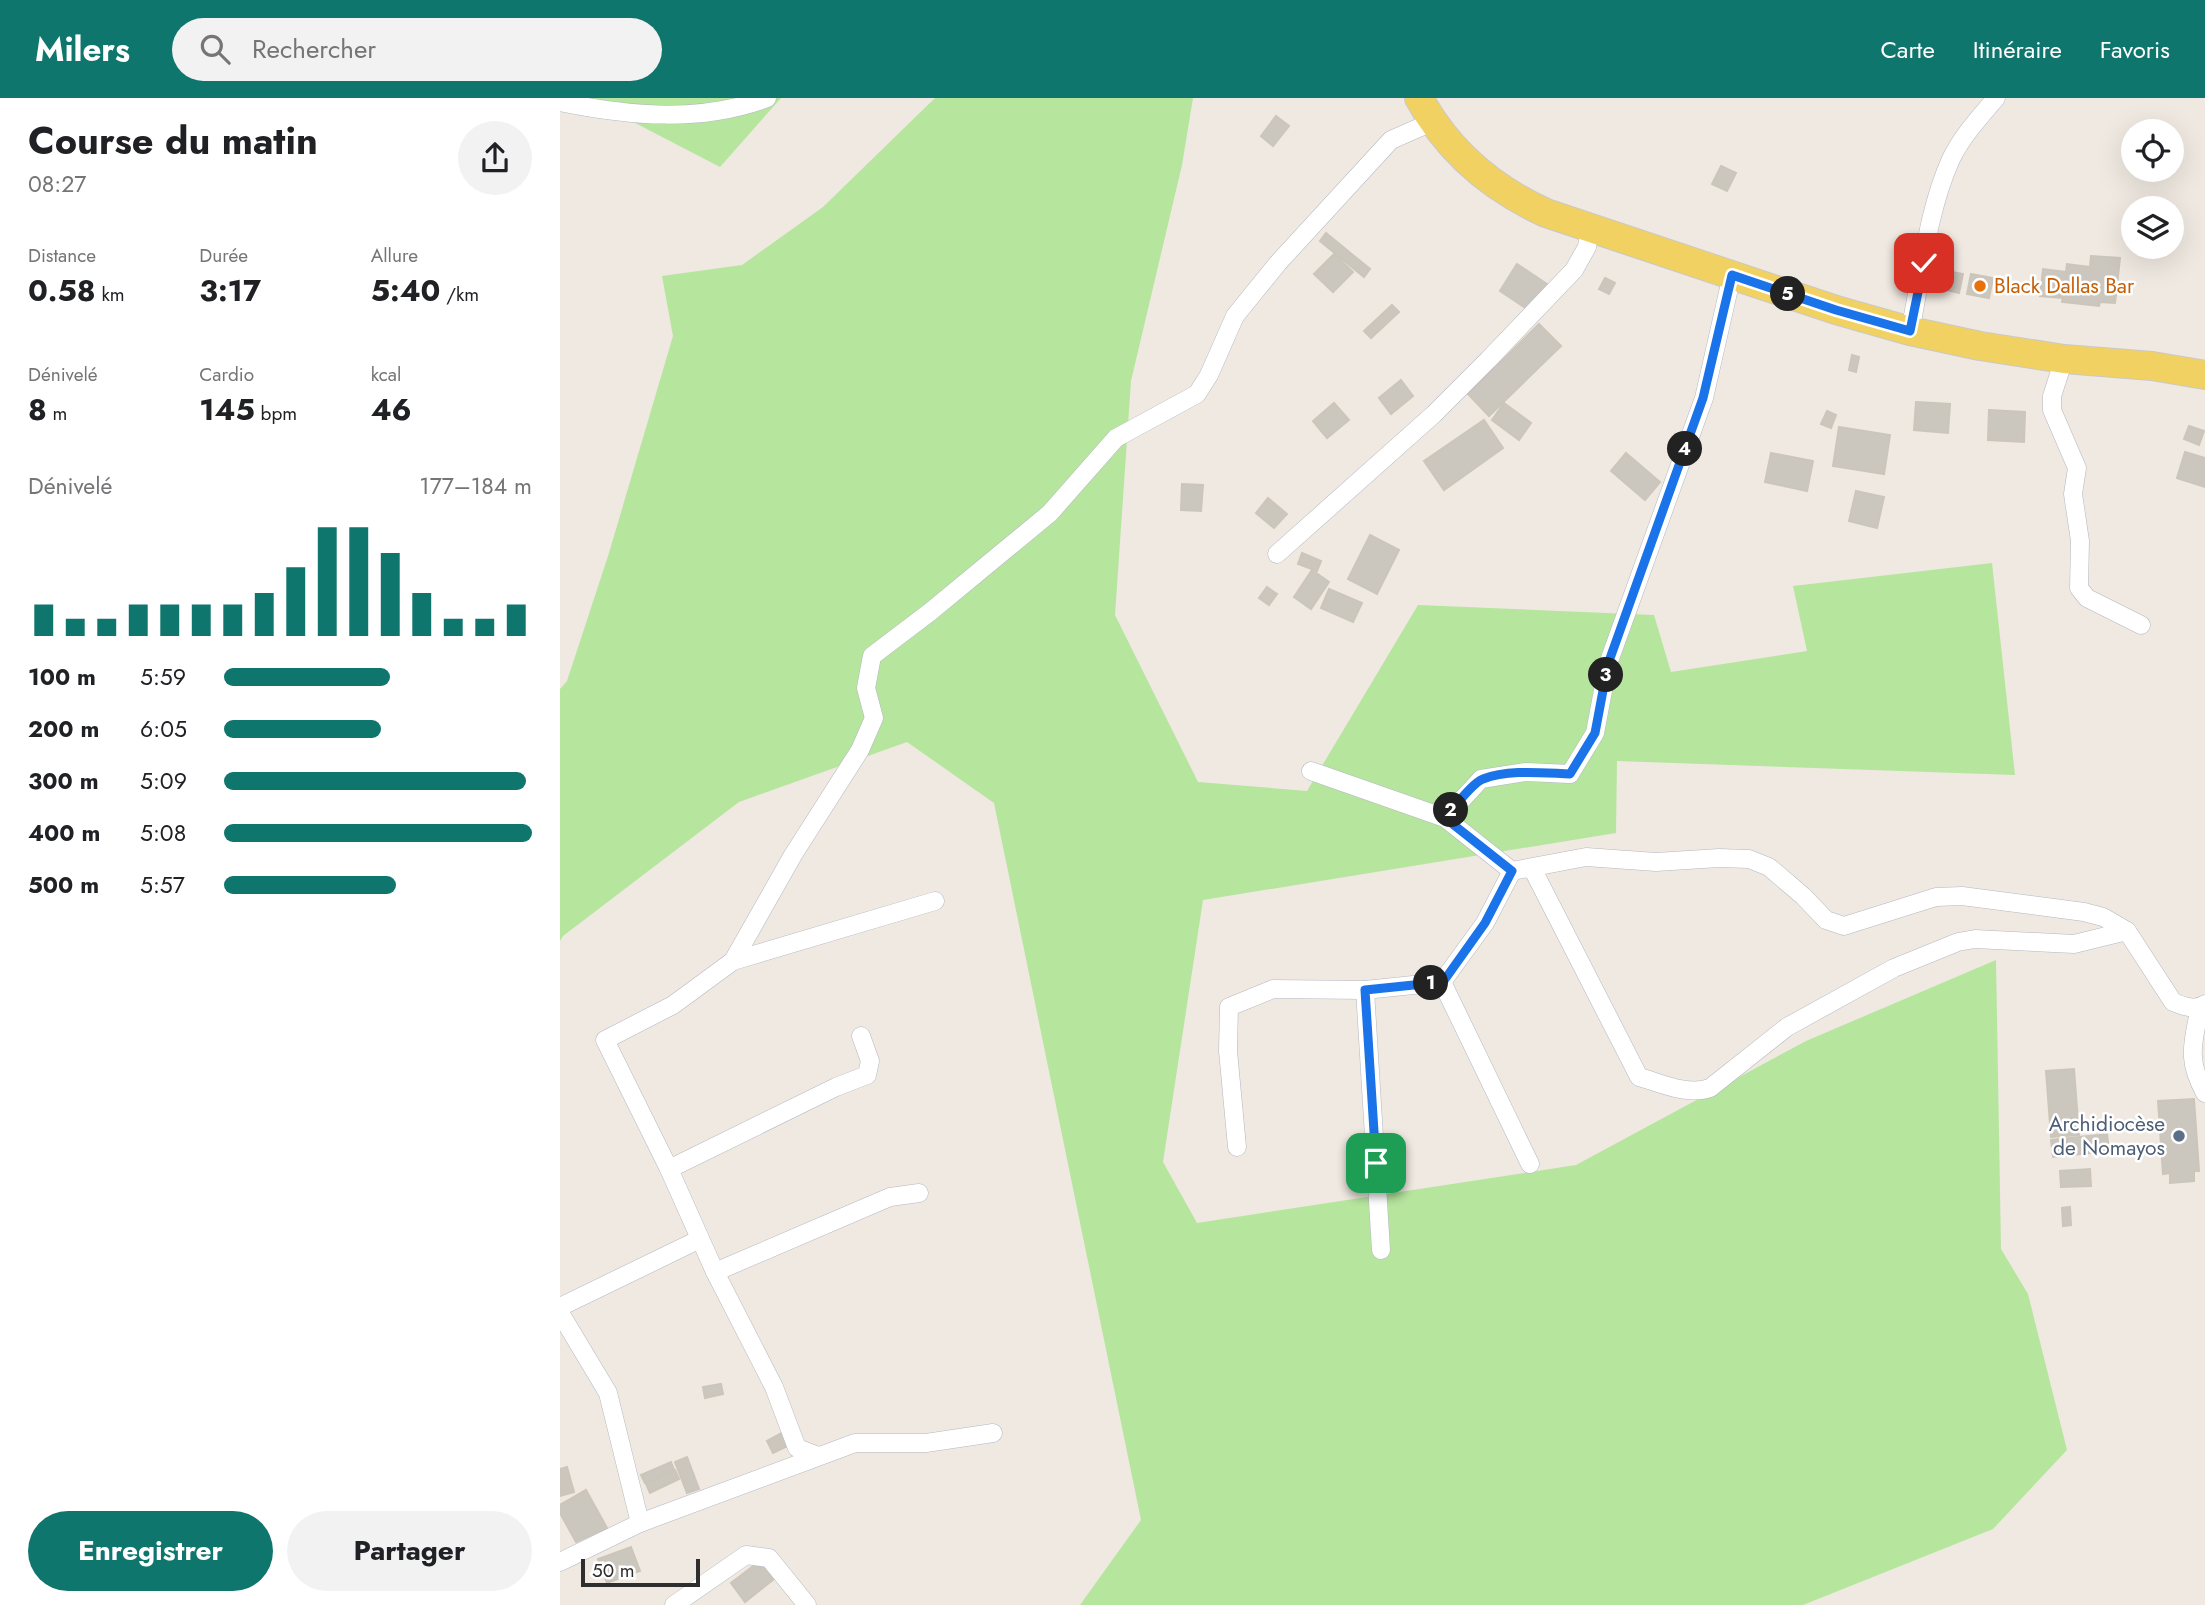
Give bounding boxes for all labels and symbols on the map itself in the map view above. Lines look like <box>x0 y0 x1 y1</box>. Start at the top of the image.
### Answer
pin <box>1894 233 1954 293</box>
place label: Black Dallas Bar <box>1994 271 2135 301</box>
pin: 5 <box>1770 276 1806 312</box>
marker: Black Dallas Bar <box>1972 278 1988 294</box>
pin: 4 <box>1668 432 1702 466</box>
pin: 3 <box>1588 658 1624 692</box>
pin: 2 <box>1434 792 1468 828</box>
pin: 1 <box>1414 966 1448 1001</box>
place label: Archidiocèse de Nomayos <box>2049 1109 2165 1163</box>
marker: Archidiocèse de Nomayos <box>2171 1128 2187 1144</box>
pin <box>1346 1133 1406 1193</box>
scale bar <box>581 1556 700 1588</box>

